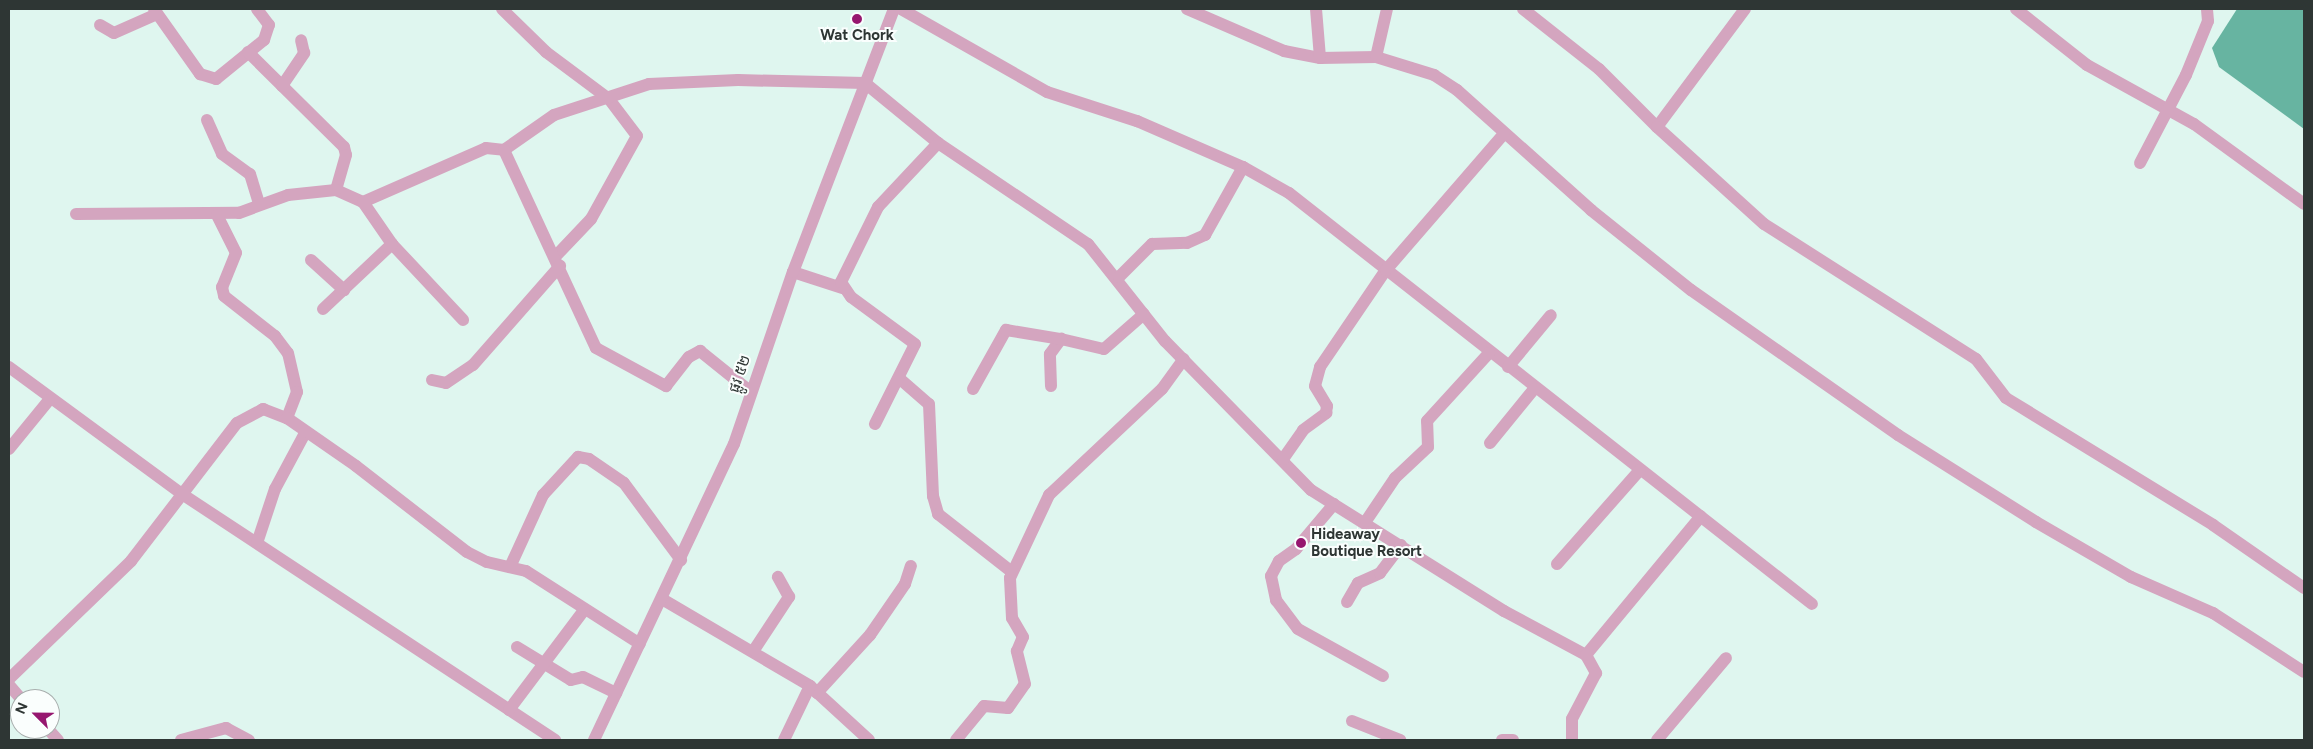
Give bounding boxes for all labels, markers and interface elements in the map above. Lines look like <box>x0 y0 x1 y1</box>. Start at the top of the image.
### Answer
marker: Wat Chork <box>851 13 863 25</box>
place label: Wat Chork <box>820 27 894 45</box>
street label: ផ្លូវ ៥២ <box>725 353 755 395</box>
place label: Hideaway Boutique Resort <box>1311 525 1422 560</box>
marker: Hideaway Boutique Resort <box>1295 537 1307 549</box>
north arrow <box>10 689 60 739</box>
text: N <box>12 700 32 717</box>

